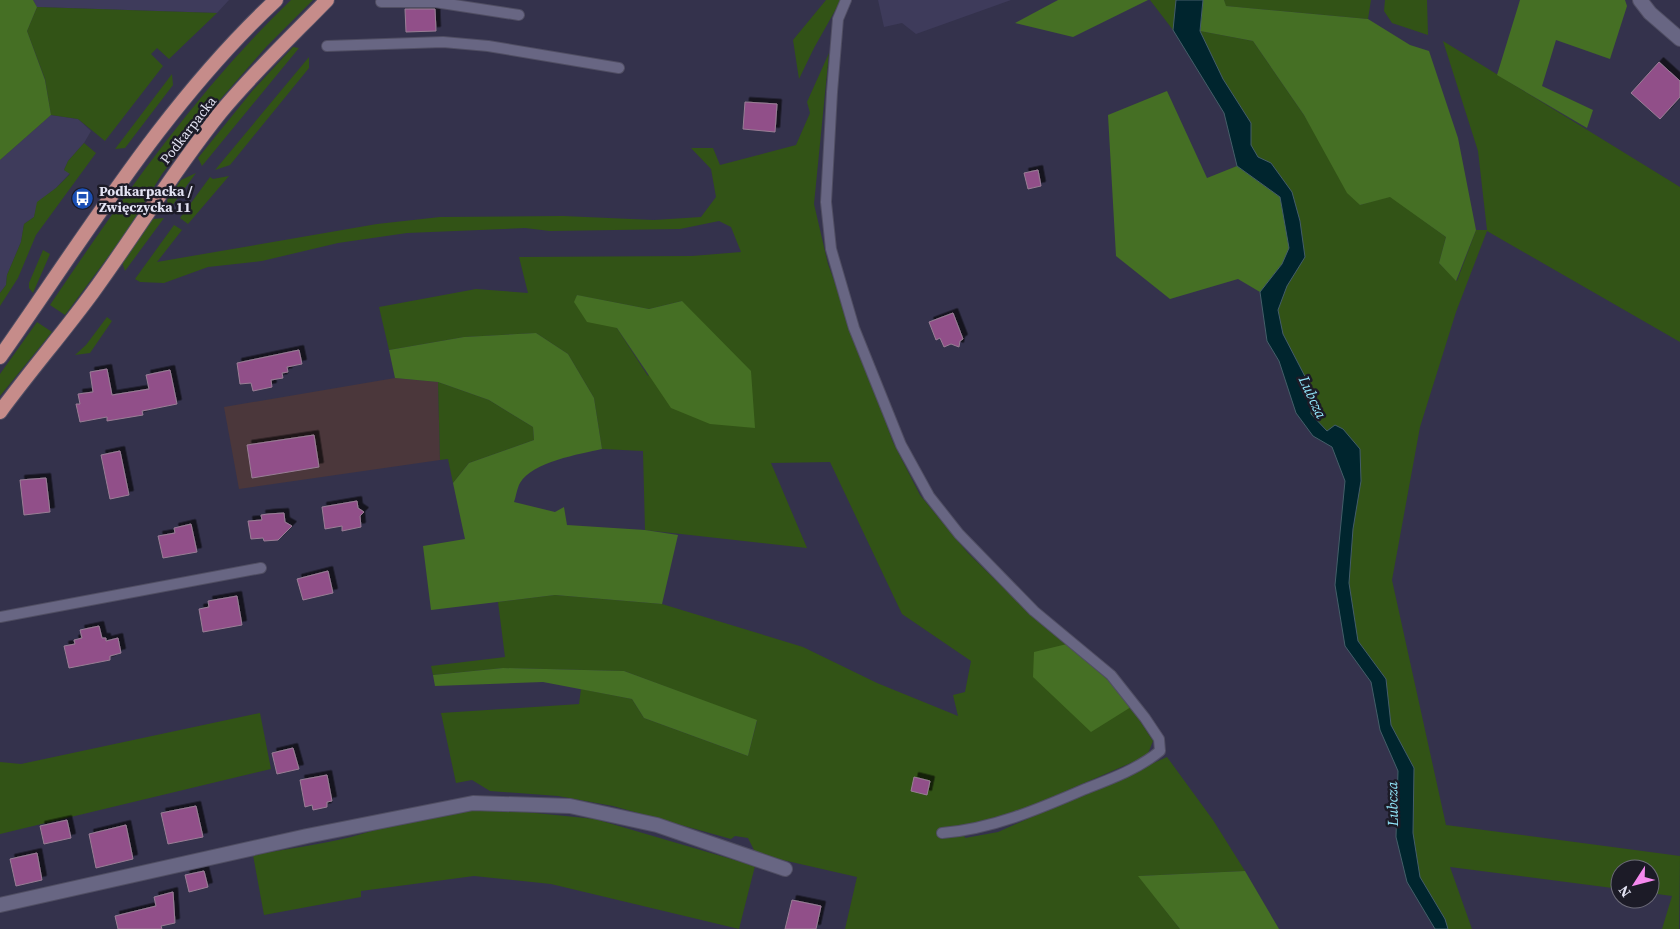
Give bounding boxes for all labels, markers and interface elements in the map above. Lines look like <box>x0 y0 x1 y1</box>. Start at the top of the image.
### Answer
street label: Podkarpacka <box>155 91 221 168</box>
place label: Podkarpacka / Zwięczycka 11 <box>99 181 193 217</box>
bus stop icon: Podkarpacka / Zwięczycka 11 <box>71 187 95 211</box>
water label: Lubcza <box>1294 371 1332 422</box>
water label: Lubcza <box>1381 781 1403 828</box>
north arrow <box>1610 859 1660 909</box>
text: N <box>1613 882 1636 902</box>

